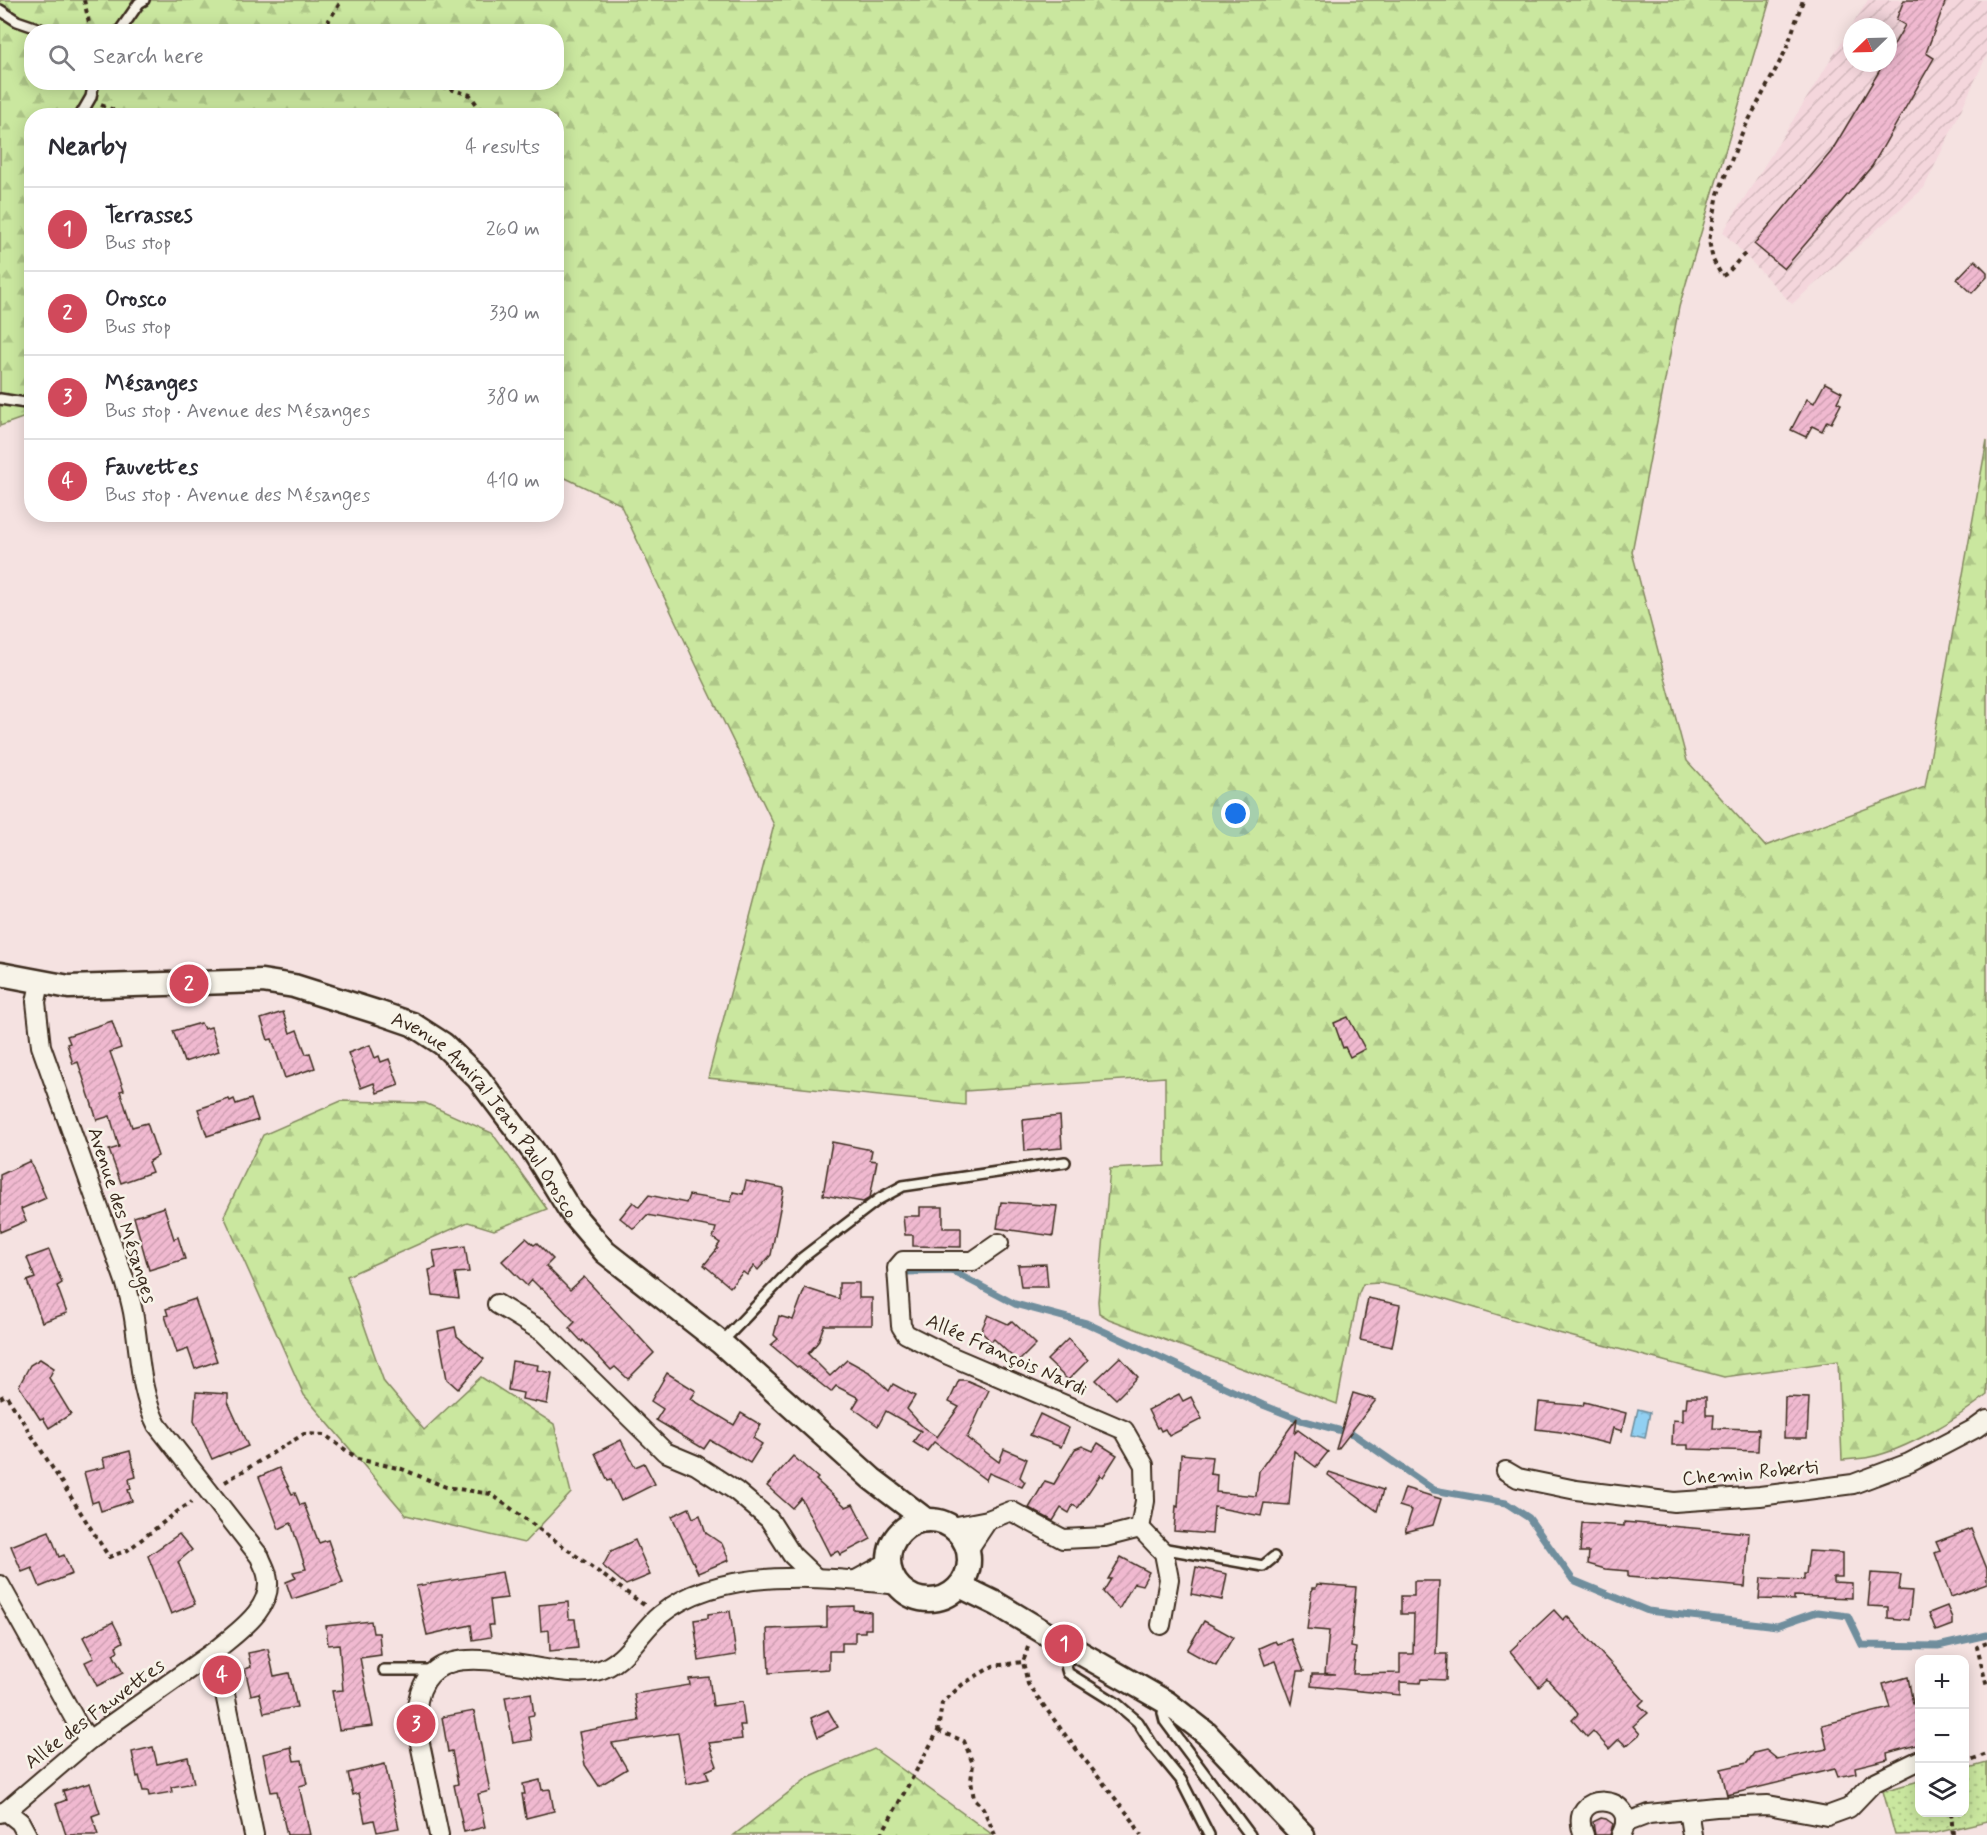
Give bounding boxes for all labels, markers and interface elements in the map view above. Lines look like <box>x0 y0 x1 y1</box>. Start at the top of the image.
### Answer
north arrow <box>1843 18 1897 72</box>
search box <box>24 24 564 90</box>
icon: search <box>45 41 78 74</box>
text: Search here <box>93 43 204 71</box>
text: Nearby <box>48 130 127 164</box>
text: 4 results <box>465 134 540 161</box>
text: Terrasses <box>105 202 193 230</box>
text: 1 <box>63 216 72 243</box>
text: 260 m <box>486 216 540 243</box>
text: Bus stop <box>105 230 171 257</box>
text: Orosco <box>105 286 167 314</box>
text: 2 <box>63 300 72 327</box>
text: 330 m <box>489 300 540 327</box>
text: Bus stop <box>105 314 171 341</box>
text: Mésanges <box>105 370 198 398</box>
text: 3 <box>63 384 72 411</box>
text: 380 m <box>487 384 540 411</box>
text: Bus stop · Avenue des Mésanges <box>105 398 370 425</box>
text: Fauvettes <box>105 454 198 482</box>
text: 4 <box>62 468 73 495</box>
text: 410 m <box>486 468 540 495</box>
text: Bus stop · Avenue des Mésanges <box>105 482 370 509</box>
your location <box>1221 799 1250 828</box>
pin: 2 <box>170 962 208 1006</box>
street label: Avenue Amiral Jean Paul Orosco <box>387 1006 583 1225</box>
street label: Avenue des Mésanges <box>79 1124 163 1307</box>
street label: Allée François Nardi <box>921 1308 1091 1403</box>
street label: Chemin Roberti <box>1681 1454 1819 1493</box>
pin: 1 <box>1044 1622 1084 1666</box>
street label: Allée des Fauvettes <box>19 1652 171 1776</box>
pin: 4 <box>202 1652 242 1698</box>
map controls <box>1915 1655 1969 1817</box>
button: + <box>1915 1655 1969 1709</box>
pin: 3 <box>396 1702 436 1746</box>
button: − <box>1915 1709 1969 1763</box>
button: layers <box>1915 1763 1969 1817</box>

